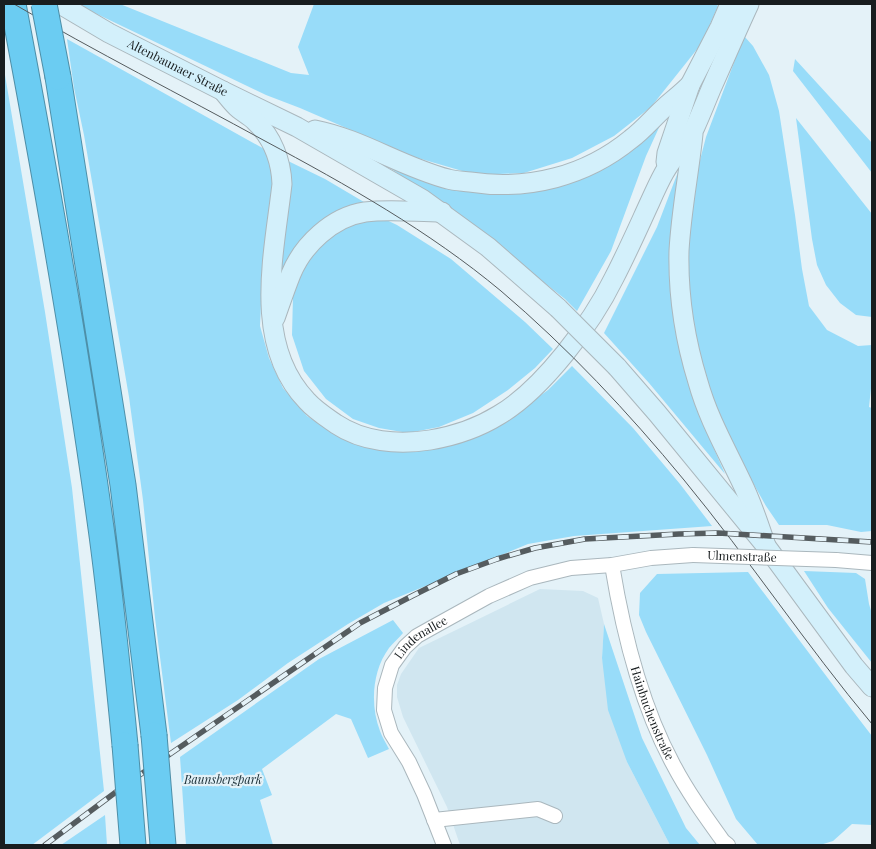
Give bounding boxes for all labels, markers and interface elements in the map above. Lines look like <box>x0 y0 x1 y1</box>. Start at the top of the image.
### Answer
street label: Altenbaunaer Straße <box>124 34 231 99</box>
street label: Ulmenstraße <box>707 547 777 565</box>
street label: Lindenallee <box>390 612 450 662</box>
street label: Hainbuchenstraße <box>628 664 679 763</box>
park label: Baunsbergpark <box>183 771 262 787</box>

